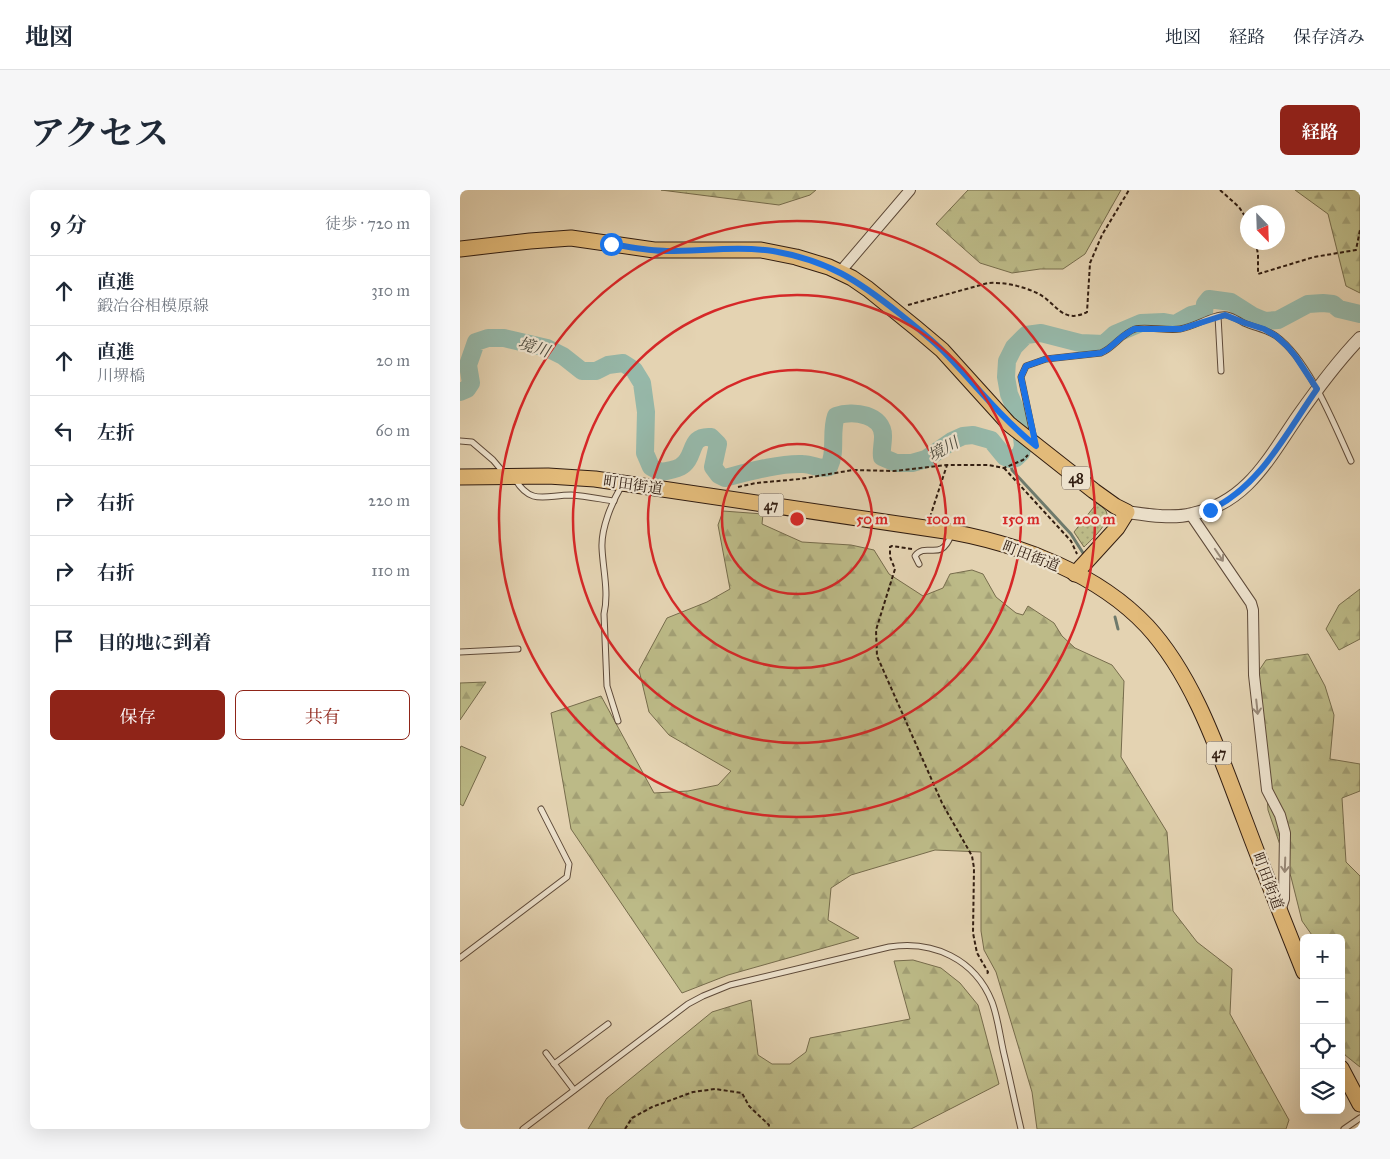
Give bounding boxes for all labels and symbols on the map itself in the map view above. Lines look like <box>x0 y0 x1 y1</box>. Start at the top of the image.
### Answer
north arrow <box>1240 205 1285 250</box>
route start <box>600 233 623 256</box>
water label: 境川 <box>516 333 554 362</box>
water label: 境川 <box>924 432 963 465</box>
road number: 48 <box>1062 466 1090 490</box>
street label: 町田街道 <box>602 472 664 498</box>
road number: 47 <box>758 494 784 516</box>
route end <box>1199 499 1222 522</box>
centre of rings <box>788 510 806 528</box>
text: 50 m <box>856 510 888 528</box>
text: 100 m <box>926 510 966 528</box>
text: 150 m <box>1002 510 1040 528</box>
text: 200 m <box>1075 510 1116 528</box>
street label: 町田街道 <box>1000 537 1062 575</box>
one-way arrow <box>1214 547 1224 561</box>
one-way arrow <box>1253 699 1262 715</box>
road number: 47 <box>1206 742 1232 764</box>
street label: 町田街道 <box>1249 850 1287 912</box>
one-way arrow <box>1281 857 1290 873</box>

